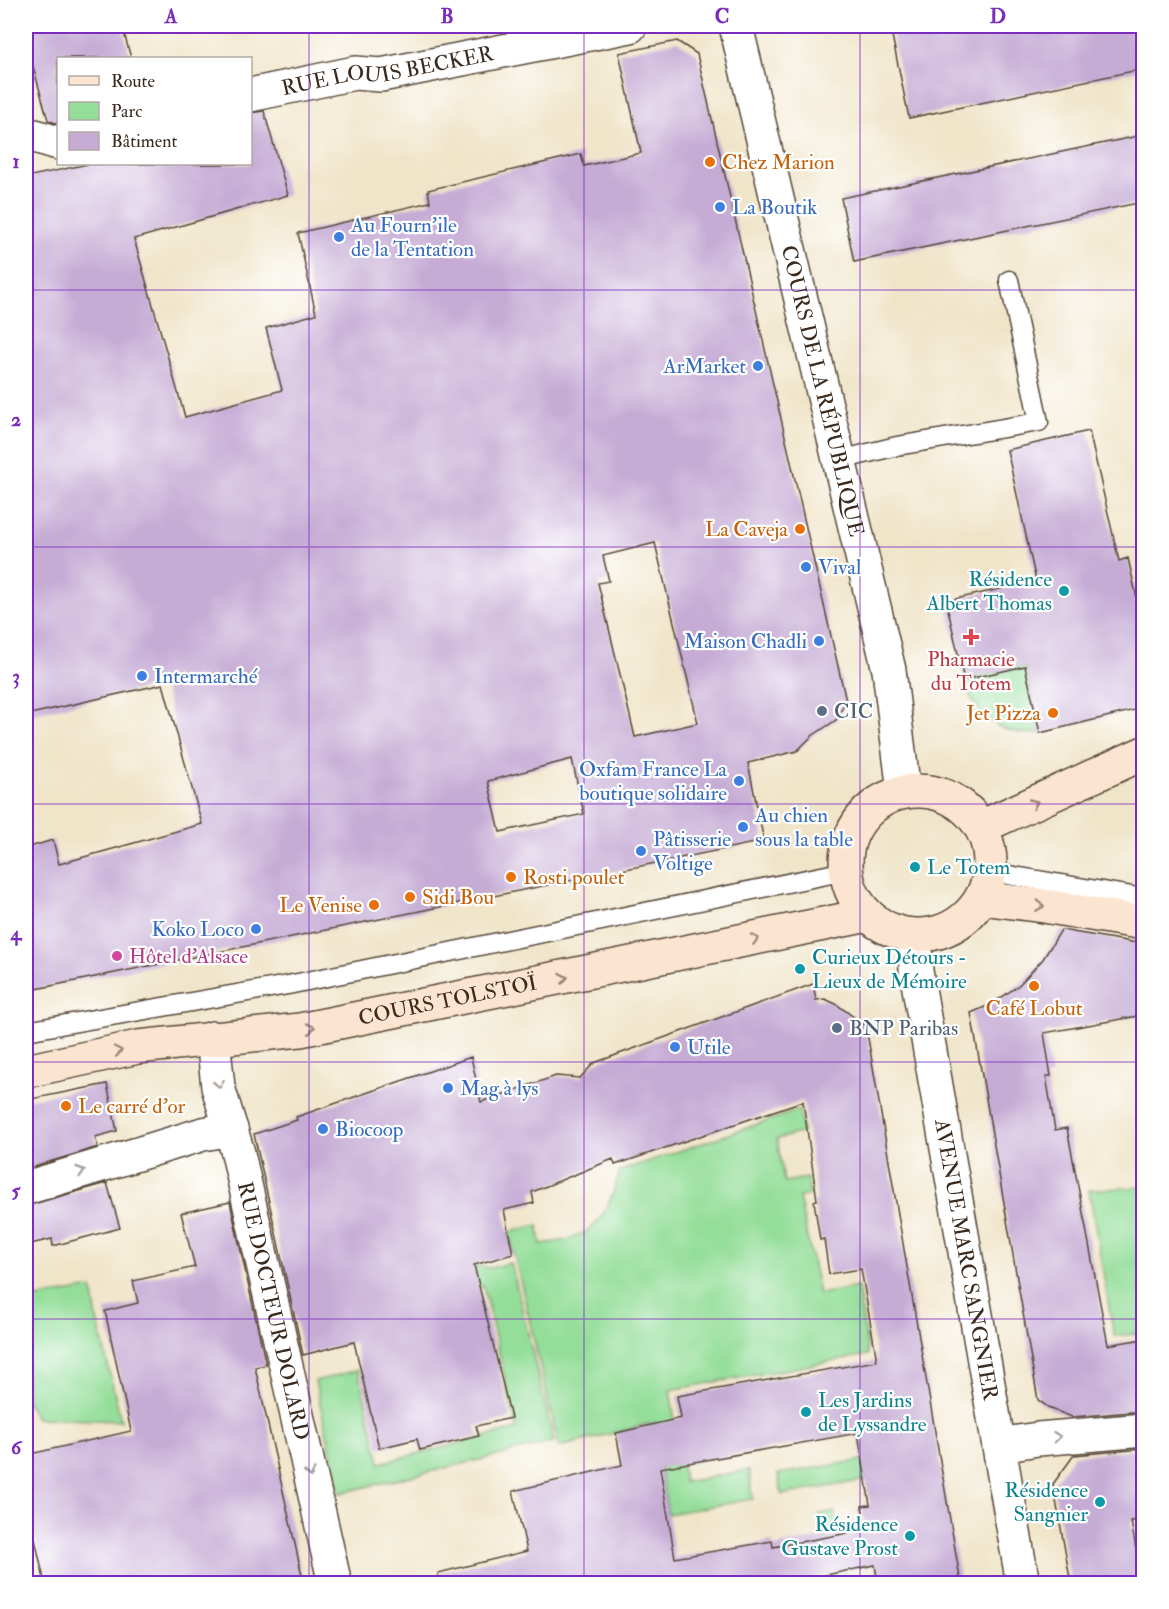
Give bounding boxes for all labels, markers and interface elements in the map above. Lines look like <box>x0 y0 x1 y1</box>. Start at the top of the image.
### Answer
text: A <box>164 4 178 29</box>
text: B <box>440 4 454 29</box>
text: C <box>715 4 729 29</box>
text: D <box>990 4 1006 29</box>
street label: RUE LOUIS BECKER <box>279 40 497 102</box>
legend <box>57 57 252 165</box>
text: Route <box>111 70 155 93</box>
text: Parc <box>111 100 142 123</box>
text: Bâtiment <box>111 130 177 153</box>
text: 1 <box>12 149 20 174</box>
place label: Chez Marion <box>722 149 835 176</box>
marker: Chez Marion <box>703 155 717 169</box>
place label: La Boutik <box>732 194 817 221</box>
marker: La Boutik <box>713 200 727 214</box>
place label: Au Fourn'ile de la Tentation <box>350 212 474 263</box>
marker: Au Fourn'ile de la Tentation <box>332 230 346 244</box>
street label: COURS DE LA RÉPUBLIQUE <box>775 243 870 539</box>
place label: ArMarket <box>662 353 746 380</box>
marker: ArMarket <box>751 359 765 373</box>
text: 2 <box>11 407 21 432</box>
place label: La Caveja <box>705 516 788 543</box>
marker: La Caveja <box>793 522 807 536</box>
place label: Vival <box>818 554 862 581</box>
marker: Vival <box>799 560 813 574</box>
place label: Résidence Albert Thomas <box>925 566 1052 617</box>
marker: Résidence Albert Thomas <box>1057 584 1071 598</box>
place label: Maison Chadli <box>684 628 807 655</box>
marker: Pharmacie du Totem <box>964 630 978 644</box>
marker: Maison Chadli <box>812 634 826 648</box>
place label: Pharmacie du Totem <box>927 646 1015 697</box>
place label: Intermarché <box>154 663 258 690</box>
text: 3 <box>12 664 20 689</box>
marker: Intermarché <box>135 669 149 683</box>
place label: CIC <box>834 698 873 725</box>
place label: Jet Pizza <box>965 700 1041 727</box>
marker: CIC <box>815 704 829 718</box>
marker: Jet Pizza <box>1046 706 1060 720</box>
place label: Oxfam France La boutique solidaire <box>579 756 727 807</box>
marker: Oxfam France La boutique solidaire <box>732 774 746 788</box>
one-way arrow <box>1028 798 1039 810</box>
place label: Au chien sous la table <box>754 802 853 853</box>
marker: Au chien sous la table <box>736 820 750 834</box>
place label: Pâtisserie Voltige <box>653 826 731 877</box>
marker: Pâtisserie Voltige <box>634 844 648 858</box>
place label: Le Totem <box>927 854 1010 881</box>
marker: Le Totem <box>908 860 922 874</box>
place label: Rosti poulet <box>523 864 625 891</box>
marker: Rosti poulet <box>504 870 518 884</box>
place label: Sidi Bou <box>422 884 494 911</box>
marker: Sidi Bou <box>403 890 417 904</box>
place label: Le Venise <box>279 892 362 919</box>
marker: Le Venise <box>367 898 381 912</box>
one-way arrow <box>1036 899 1045 911</box>
place label: Koko Loco <box>152 916 244 943</box>
text: 4 <box>10 921 23 946</box>
marker: Koko Loco <box>249 922 263 936</box>
one-way arrow <box>750 933 760 946</box>
place label: Hôtel d'Alsace <box>129 943 248 970</box>
place label: Curieux Détours - Lieux de Mémoire <box>812 944 967 995</box>
marker: Hôtel d'Alsace <box>110 949 124 963</box>
marker: Curieux Détours - Lieux de Mémoire <box>793 962 807 976</box>
street label: COURS TOLSTOÏ <box>356 969 539 1032</box>
one-way arrow <box>559 972 569 985</box>
marker: Café Lobut <box>1027 979 1041 993</box>
place label: Café Lobut <box>985 995 1083 1022</box>
place label: BNP Paribas <box>849 1015 958 1042</box>
marker: BNP Paribas <box>830 1021 844 1035</box>
one-way arrow <box>306 1022 316 1035</box>
place label: Utile <box>687 1034 731 1061</box>
marker: Utile <box>668 1040 682 1054</box>
one-way arrow <box>112 1045 122 1058</box>
place label: Mag à lys <box>460 1075 538 1102</box>
one-way arrow <box>212 1079 225 1089</box>
marker: Mag à lys <box>441 1081 455 1095</box>
place label: Le carré d'or <box>78 1093 186 1120</box>
marker: Le carré d'or <box>59 1099 73 1113</box>
place label: Biocoop <box>335 1116 403 1143</box>
street label: AVENUE MARC SANGNIER <box>928 1116 1004 1403</box>
marker: Biocoop <box>316 1122 330 1136</box>
one-way arrow <box>75 1166 86 1178</box>
text: 5 <box>12 1178 22 1203</box>
street label: RUE DOCTEUR DOLARD <box>231 1179 315 1443</box>
place label: Les Jardins de Lyssandre <box>818 1387 927 1438</box>
marker: Les Jardins de Lyssandre <box>799 1405 813 1419</box>
one-way arrow <box>1053 1431 1062 1444</box>
text: 6 <box>11 1435 23 1460</box>
one-way arrow <box>303 1467 316 1477</box>
place label: Résidence Sangnier <box>1005 1477 1088 1528</box>
marker: Résidence Sangnier <box>1093 1495 1107 1509</box>
place label: Résidence Gustave Prost <box>781 1511 898 1562</box>
marker: Résidence Gustave Prost <box>903 1529 917 1543</box>

